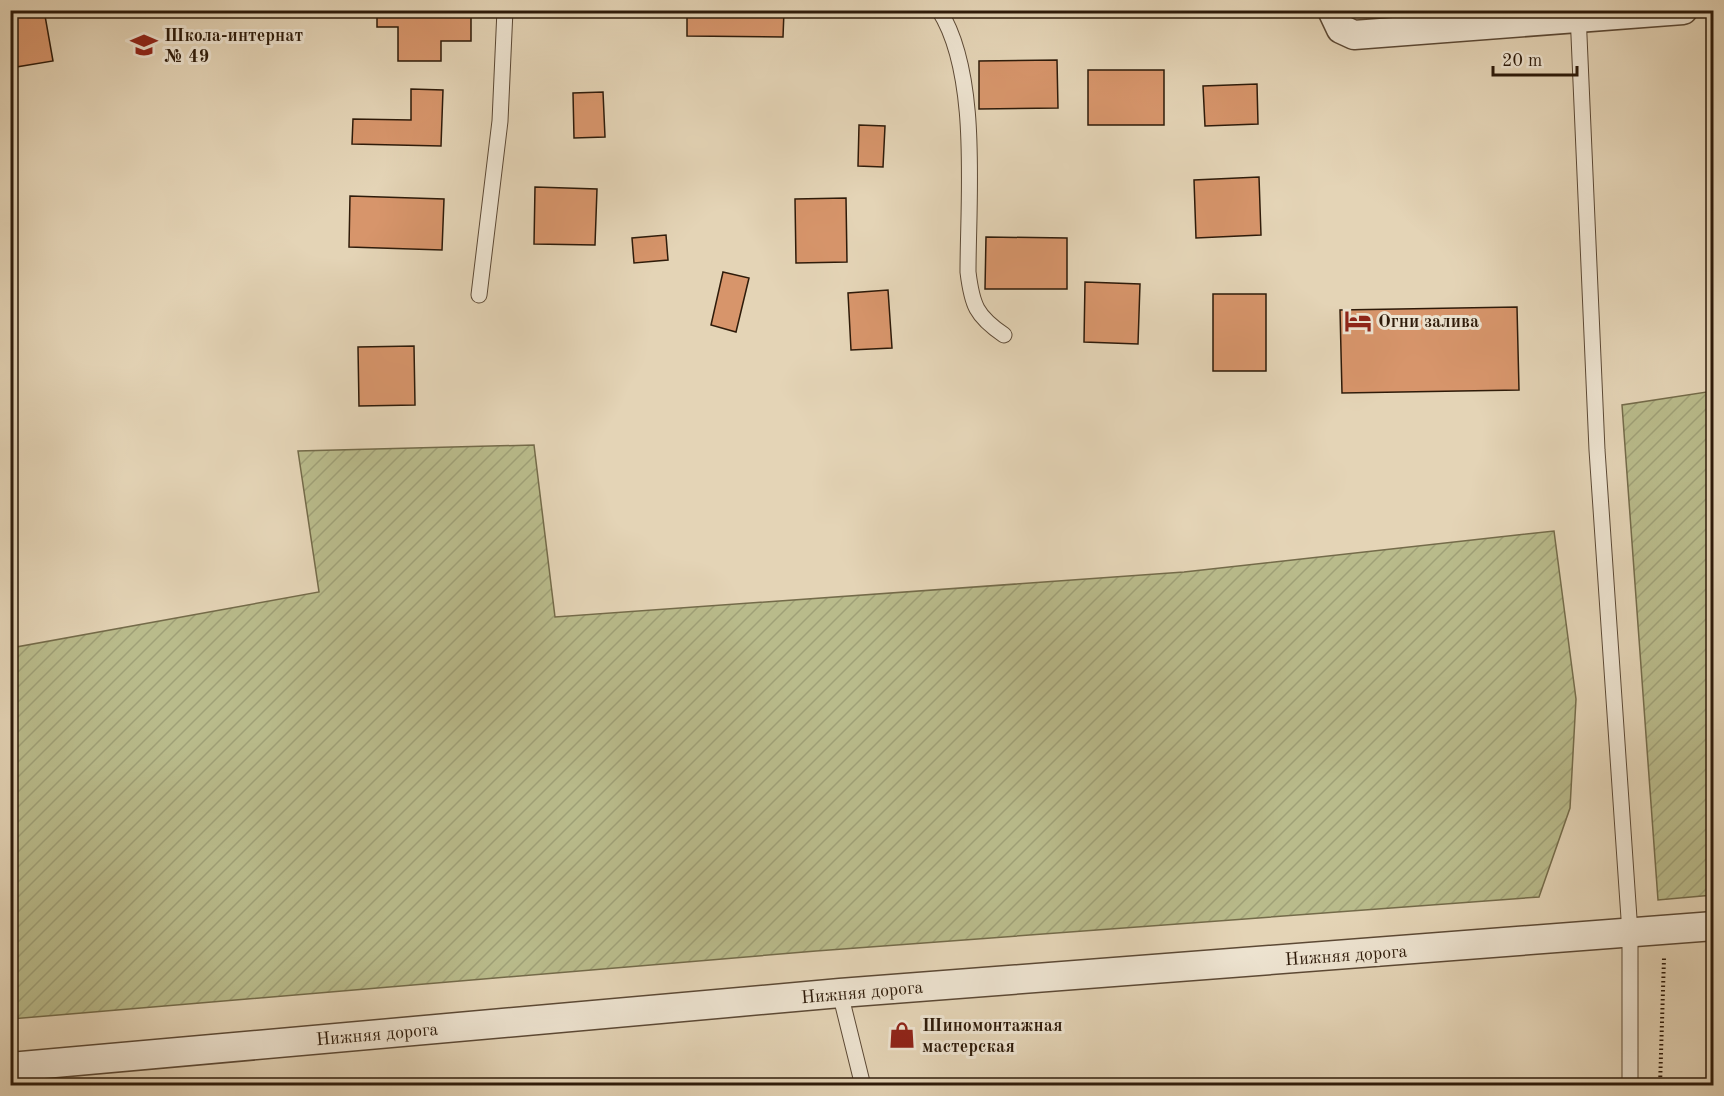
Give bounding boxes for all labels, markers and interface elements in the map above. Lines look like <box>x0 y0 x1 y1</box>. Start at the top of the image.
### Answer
place label: Школа-интернат № 49 <box>164 27 303 66</box>
school or university icon: Школа-интернат № 49 <box>129 30 159 60</box>
scale bar <box>1493 39 1577 77</box>
text: 20 m <box>1502 52 1542 70</box>
hotel icon: Огни залива <box>1343 306 1373 336</box>
place label: Огни залива <box>1378 313 1479 331</box>
street label: Нижняя дорога <box>1284 943 1408 969</box>
street label: Нижняя дорога <box>800 979 924 1007</box>
place label: Шиномонтажная мастерская <box>922 1017 1063 1056</box>
shop icon: Шиномонтажная мастерская <box>887 1020 917 1050</box>
street label: Нижняя дорога <box>315 1021 439 1049</box>

